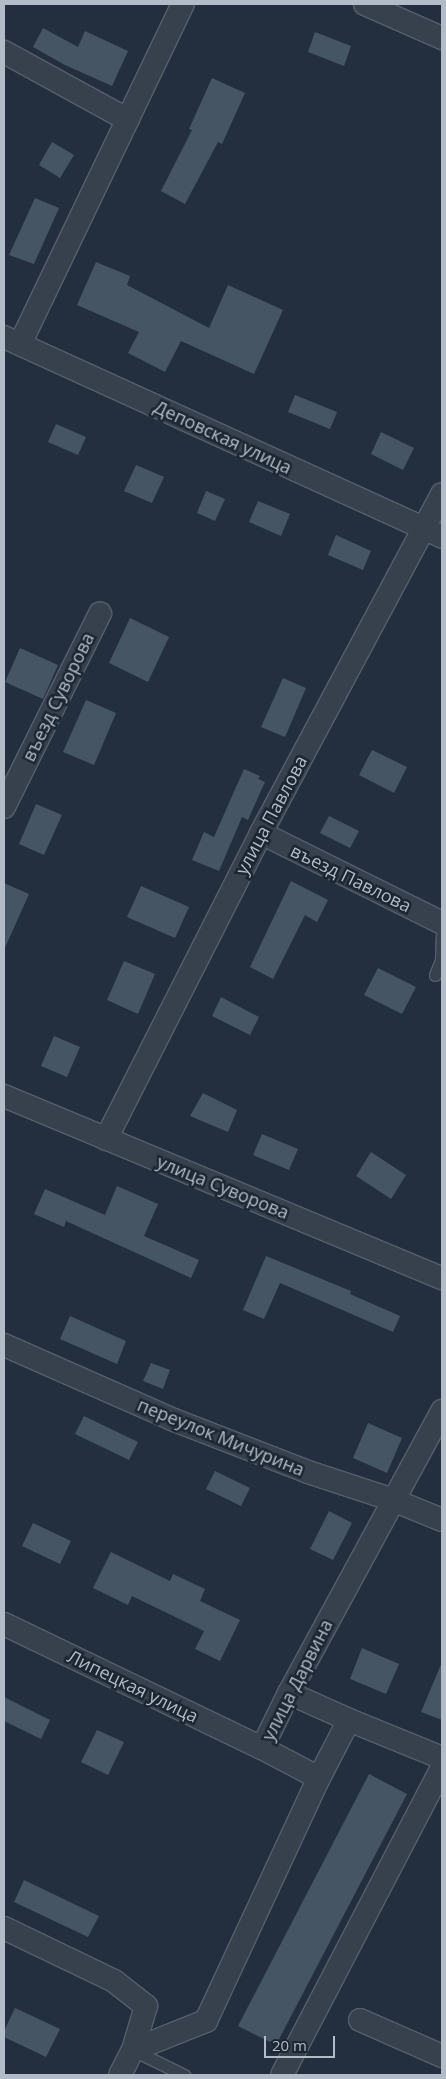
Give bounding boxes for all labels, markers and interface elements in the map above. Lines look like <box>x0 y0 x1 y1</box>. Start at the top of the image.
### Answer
street label: Деповская улица <box>151 396 295 478</box>
street label: въезд Суворова <box>18 629 98 765</box>
street label: улица Павлова <box>231 752 311 878</box>
street label: въезд Павлова <box>287 839 415 917</box>
street label: улица Суворова <box>154 1151 292 1223</box>
street label: переулок Мичурина <box>134 1394 308 1480</box>
street label: улица Дарвина <box>257 1616 337 1744</box>
street label: Липецкая улица <box>64 1645 202 1727</box>
scale bar <box>266 2026 337 2058</box>
text: 20 m <box>272 2035 307 2055</box>

